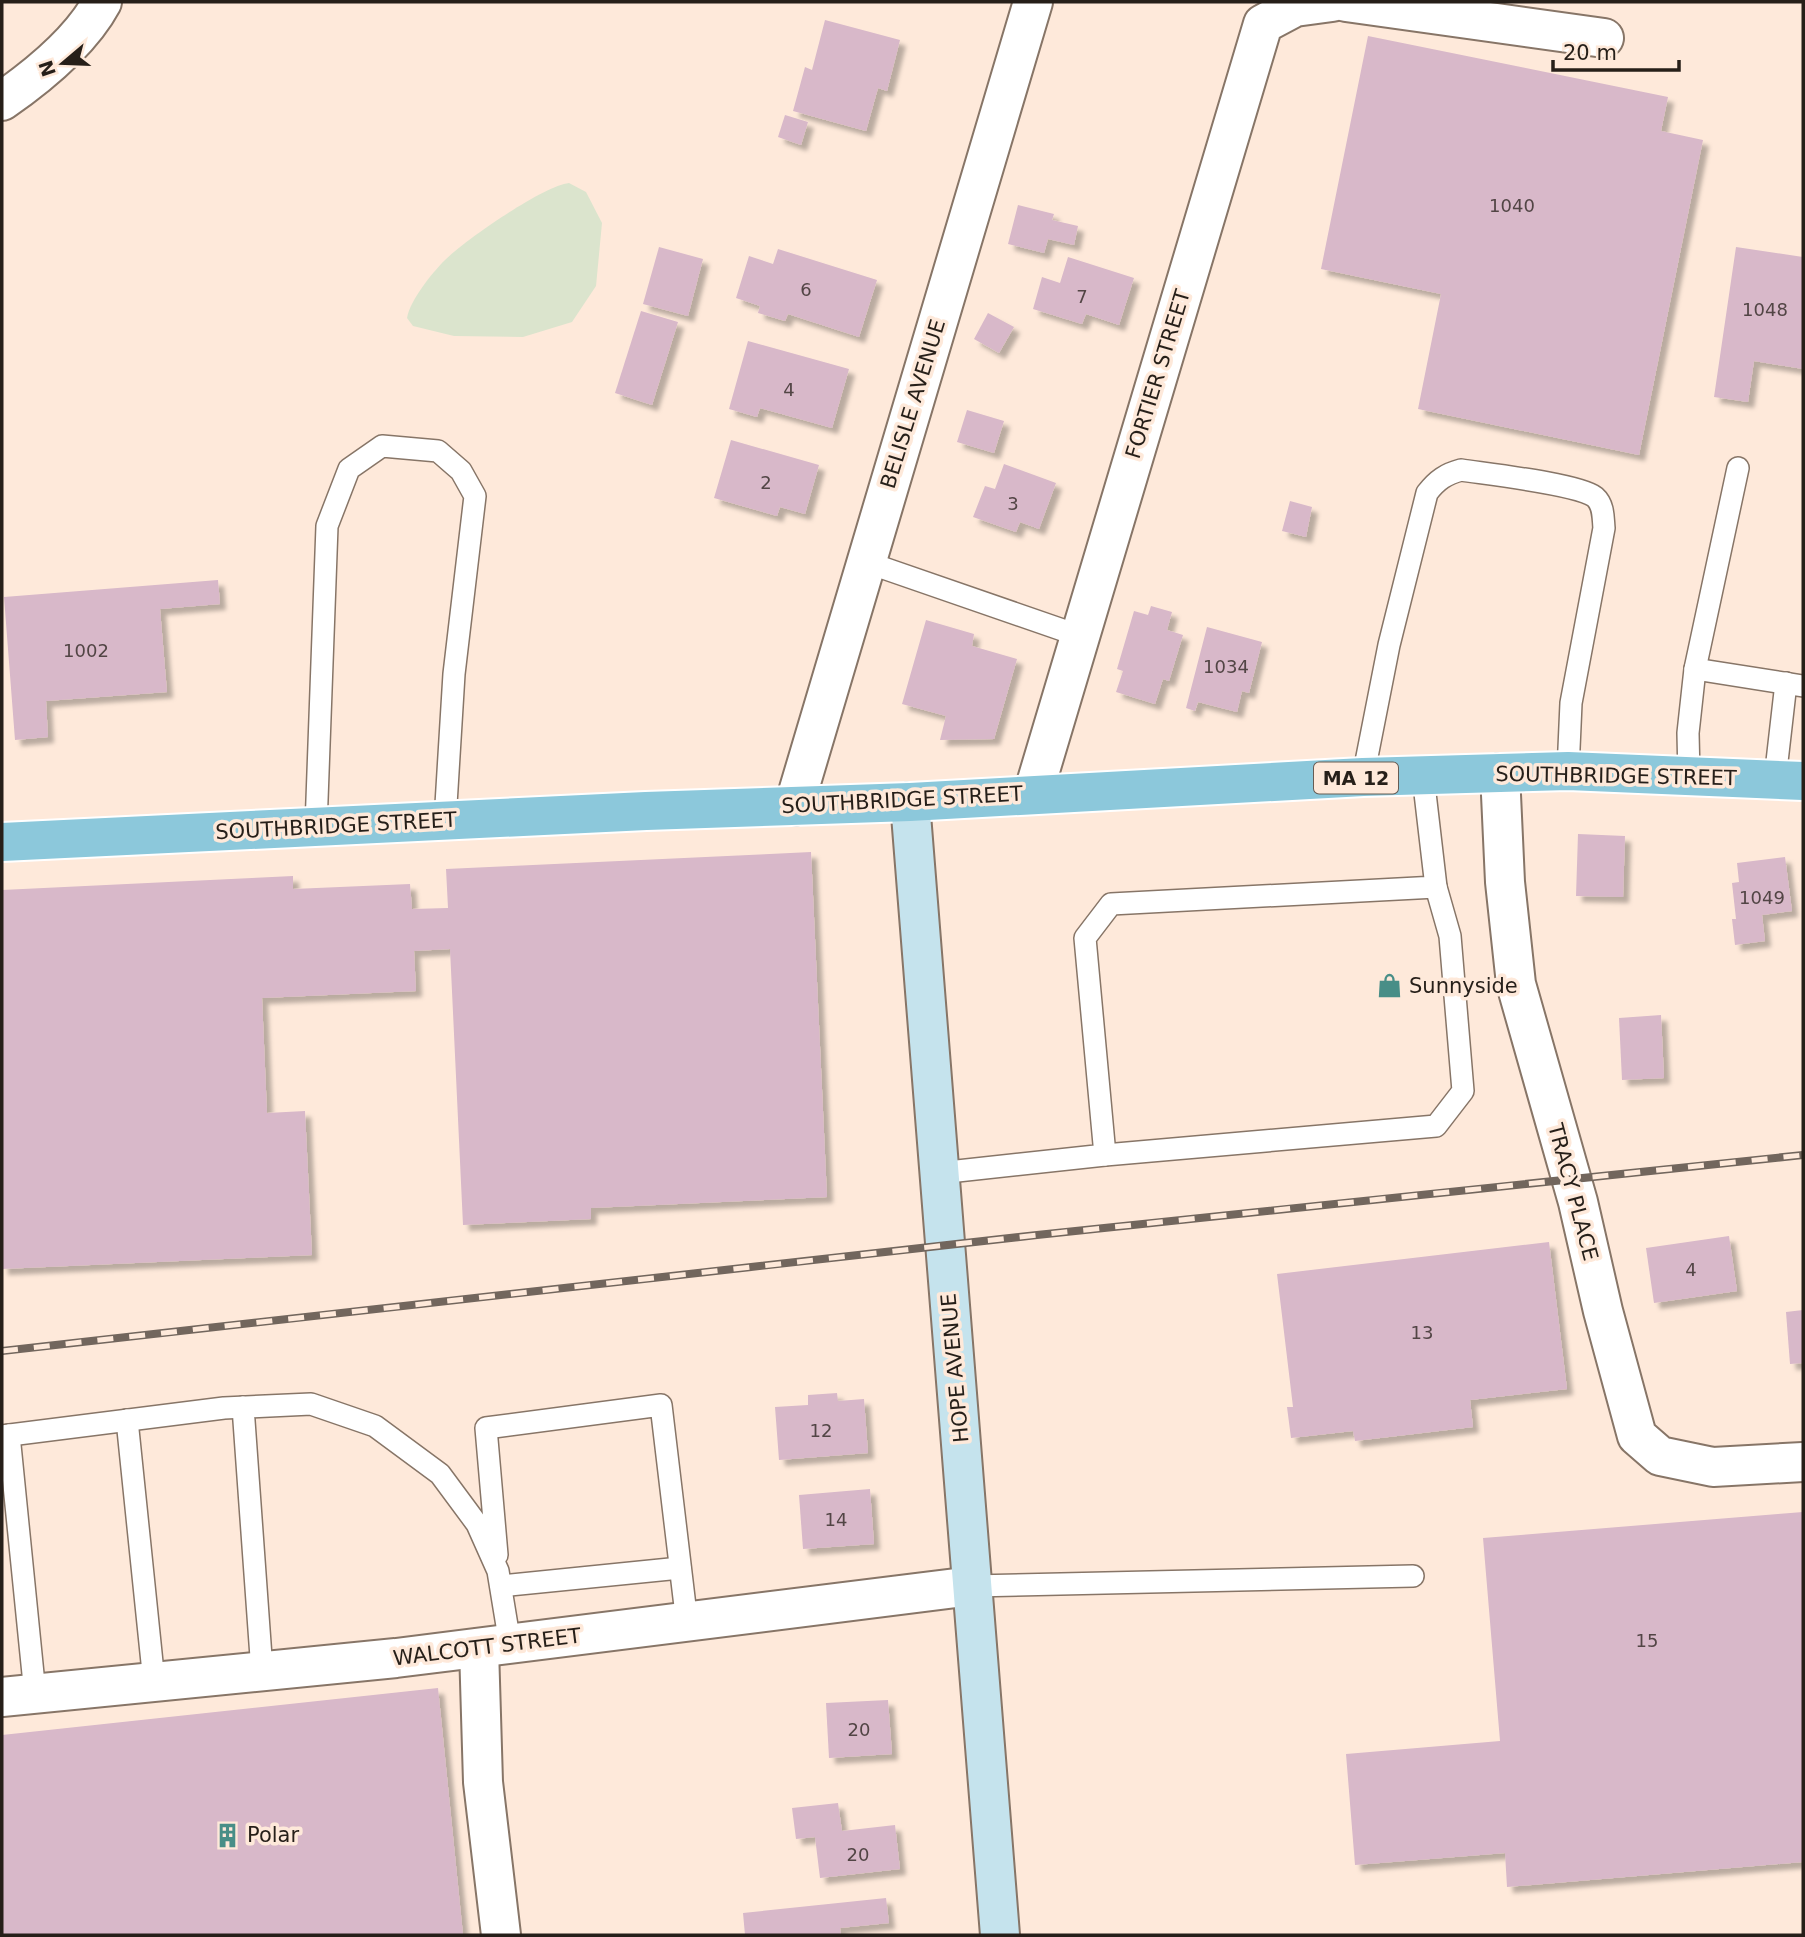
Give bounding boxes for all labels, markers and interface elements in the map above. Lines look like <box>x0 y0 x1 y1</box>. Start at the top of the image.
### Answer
north arrow <box>28 28 98 98</box>
scale bar <box>1553 28 1679 72</box>
text: 20 m <box>1563 41 1617 65</box>
text: N <box>34 57 60 80</box>
house number: 1040 <box>1489 195 1535 216</box>
house number: 6 <box>800 279 812 300</box>
house number: 7 <box>1076 286 1088 307</box>
street label: FORTIER STREET <box>1121 286 1195 461</box>
house number: 1048 <box>1742 299 1788 320</box>
street label: BELISLE AVENUE <box>876 317 950 491</box>
house number: 4 <box>783 379 795 400</box>
house number: 2 <box>760 472 772 493</box>
house number: 3 <box>1007 493 1019 514</box>
house number: 1002 <box>63 640 109 661</box>
house number: 1034 <box>1203 656 1249 677</box>
road number: MA 12 <box>1314 762 1398 793</box>
street label: SOUTHBRIDGE STREET <box>1495 762 1737 790</box>
street label: SOUTHBRIDGE STREET <box>781 782 1023 818</box>
street label: SOUTHBRIDGE STREET <box>215 808 457 844</box>
house number: 1049 <box>1739 887 1785 908</box>
shop icon: Sunnyside <box>1375 972 1403 1000</box>
place label: Sunnyside <box>1409 974 1518 998</box>
street label: TRACY PLACE <box>1543 1120 1603 1263</box>
house number: 4 <box>1685 1259 1697 1280</box>
street label: HOPE AVENUE <box>937 1292 973 1444</box>
house number: 13 <box>1411 1322 1433 1343</box>
house number: 12 <box>810 1420 832 1441</box>
house number: 14 <box>825 1509 847 1530</box>
street label: WALCOTT STREET <box>392 1624 582 1670</box>
house number: 15 <box>1636 1630 1658 1651</box>
house number: 20 <box>848 1719 870 1740</box>
building icon: Polar <box>213 1821 241 1849</box>
place label: Polar <box>247 1823 299 1847</box>
house number: 20 <box>847 1844 869 1865</box>

